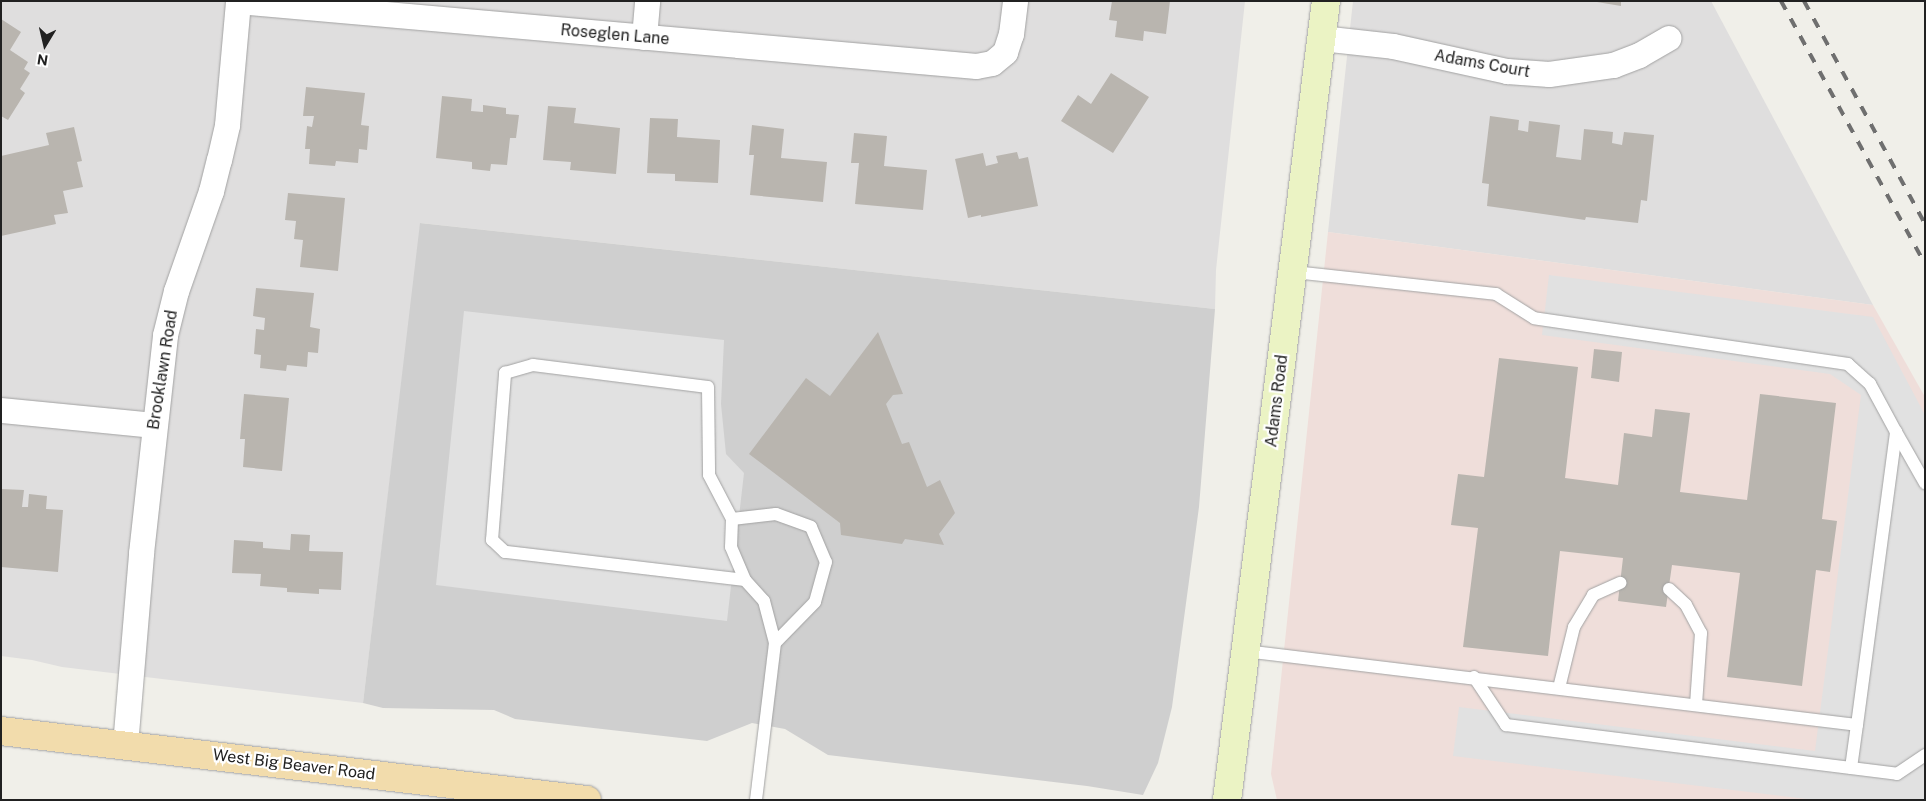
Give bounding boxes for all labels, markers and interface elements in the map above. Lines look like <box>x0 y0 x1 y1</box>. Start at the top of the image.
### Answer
north arrow <box>20 20 70 70</box>
street label: Roseglen Lane <box>560 21 670 49</box>
street label: Adams Court <box>1433 46 1531 82</box>
text: N <box>36 51 49 69</box>
street label: Brooklawn Road <box>144 309 182 431</box>
street label: Adams Road <box>1262 354 1292 448</box>
street label: West Big Beaver Road <box>212 746 376 784</box>

